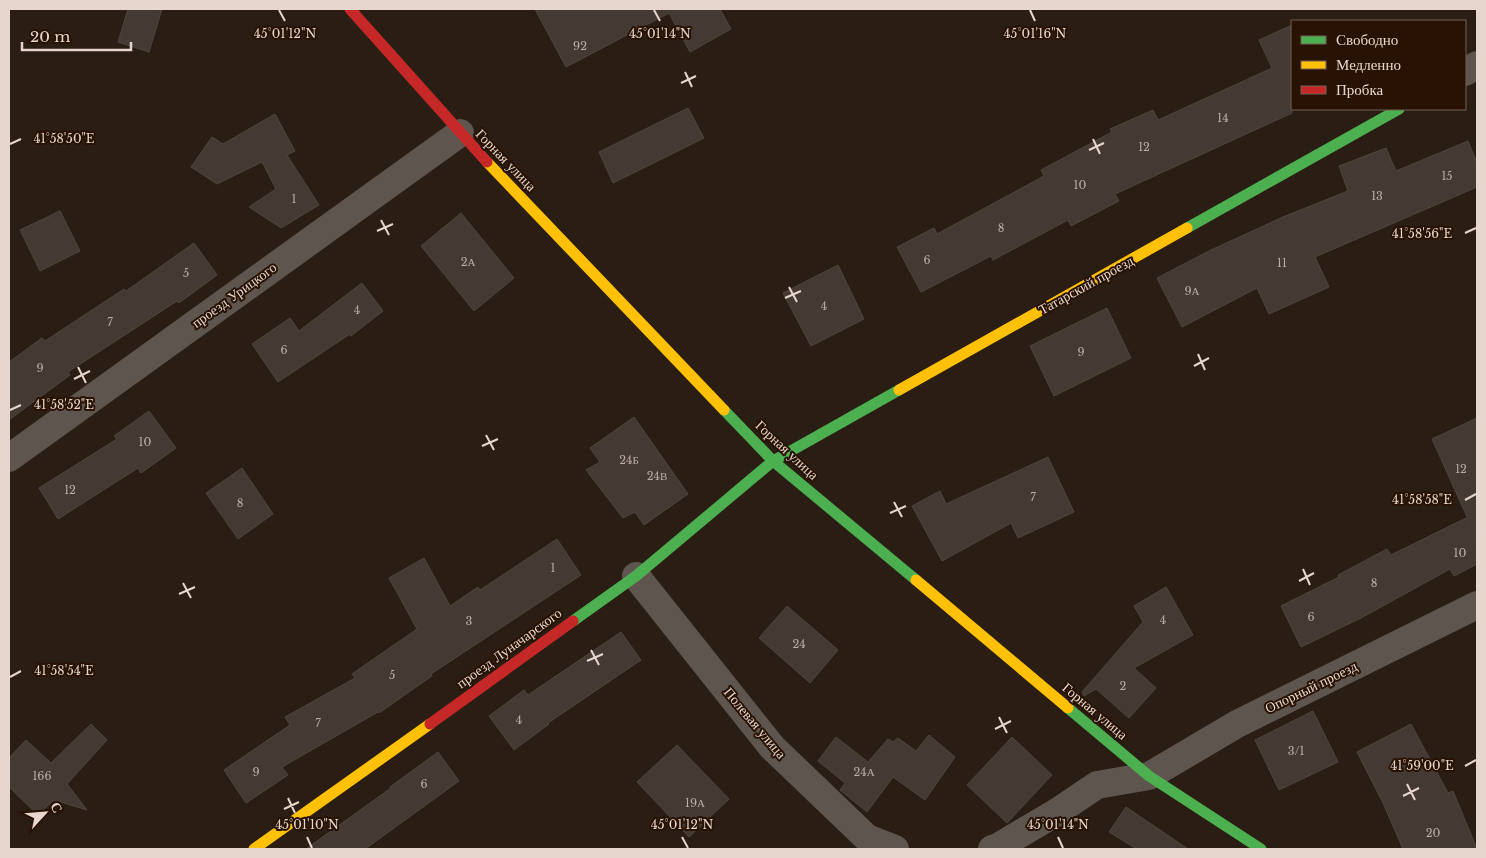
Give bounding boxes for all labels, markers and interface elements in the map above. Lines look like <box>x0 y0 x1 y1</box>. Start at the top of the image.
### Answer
scale bar <box>22 20 131 52</box>
legend <box>1291 20 1466 110</box>
text: 45°01'12"N <box>254 26 316 41</box>
text: 45°01'14"N <box>629 26 691 41</box>
text: 45°01'16"N <box>1004 26 1067 41</box>
text: 20 m <box>30 27 70 46</box>
text: Свободно <box>1336 30 1398 49</box>
house number: 92 <box>573 39 587 53</box>
text: Медленно <box>1336 55 1401 74</box>
text: Пробка <box>1336 80 1384 99</box>
house number: 14 <box>1217 111 1229 125</box>
street label: Горная улица <box>472 125 541 195</box>
text: 41°58'50"E <box>33 131 95 146</box>
house number: 12 <box>1138 140 1150 154</box>
house number: 15 <box>1441 169 1453 183</box>
house number: 10 <box>1074 178 1087 192</box>
house number: 13 <box>1371 189 1383 203</box>
house number: 1 <box>292 192 297 206</box>
house number: 8 <box>998 221 1004 235</box>
text: 41°58'56"E <box>1392 226 1452 241</box>
street label: Татарский проезд <box>1035 251 1137 319</box>
house number: 6 <box>923 253 931 267</box>
house number: 2А <box>461 255 475 269</box>
house number: 11 <box>1277 256 1287 270</box>
street label: проезд Урицкого <box>188 258 280 332</box>
house number: 5 <box>183 266 189 280</box>
house number: 9А <box>1184 284 1200 298</box>
house number: 4 <box>821 299 827 313</box>
house number: 4 <box>354 303 360 317</box>
house number: 7 <box>107 315 113 329</box>
house number: 6 <box>280 343 288 357</box>
house number: 9 <box>1077 345 1085 359</box>
house number: 9 <box>36 361 44 375</box>
text: 41°58'52"E <box>34 397 94 412</box>
street label: Горная улица <box>752 416 823 484</box>
house number: 10 <box>139 435 152 449</box>
house number: 24Б <box>619 453 639 467</box>
house number: 12 <box>1455 462 1467 476</box>
house number: 24В <box>647 469 667 483</box>
house number: 12 <box>64 483 76 497</box>
house number: 7 <box>1030 490 1036 504</box>
text: 41°58'58"E <box>1392 492 1452 507</box>
house number: 8 <box>237 496 243 510</box>
house number: 10 <box>1454 546 1467 560</box>
house number: 1 <box>551 561 556 575</box>
house number: 8 <box>1371 576 1377 590</box>
street label: проезд Луначарского <box>453 604 565 692</box>
house number: 6 <box>1307 610 1315 624</box>
house number: 4 <box>1160 613 1166 627</box>
house number: 3 <box>466 614 473 628</box>
house number: 24 <box>792 637 806 651</box>
street label: Опорный проезд <box>1262 657 1360 717</box>
text: 41°58'54"E <box>34 663 94 678</box>
house number: 5 <box>389 668 395 682</box>
street label: Горная улица <box>1059 679 1132 744</box>
house number: 2 <box>1120 679 1127 693</box>
street label: Полевая улица <box>720 684 791 763</box>
house number: 4 <box>516 713 522 727</box>
house number: 7 <box>315 716 321 730</box>
house number: 3/1 <box>1288 744 1304 758</box>
text: 41°59'00"E <box>1390 758 1454 773</box>
house number: 9 <box>252 765 260 779</box>
house number: 24А <box>853 765 875 779</box>
house number: 166 <box>32 769 52 783</box>
house number: 6 <box>420 777 428 791</box>
north arrow <box>20 788 70 838</box>
house number: 19А <box>685 796 705 810</box>
text: С <box>46 799 67 816</box>
text: 45°01'10"N <box>275 817 339 832</box>
text: 45°01'12"N <box>651 817 713 832</box>
text: 45°01'14"N <box>1027 817 1089 832</box>
house number: 20 <box>1426 826 1440 840</box>

